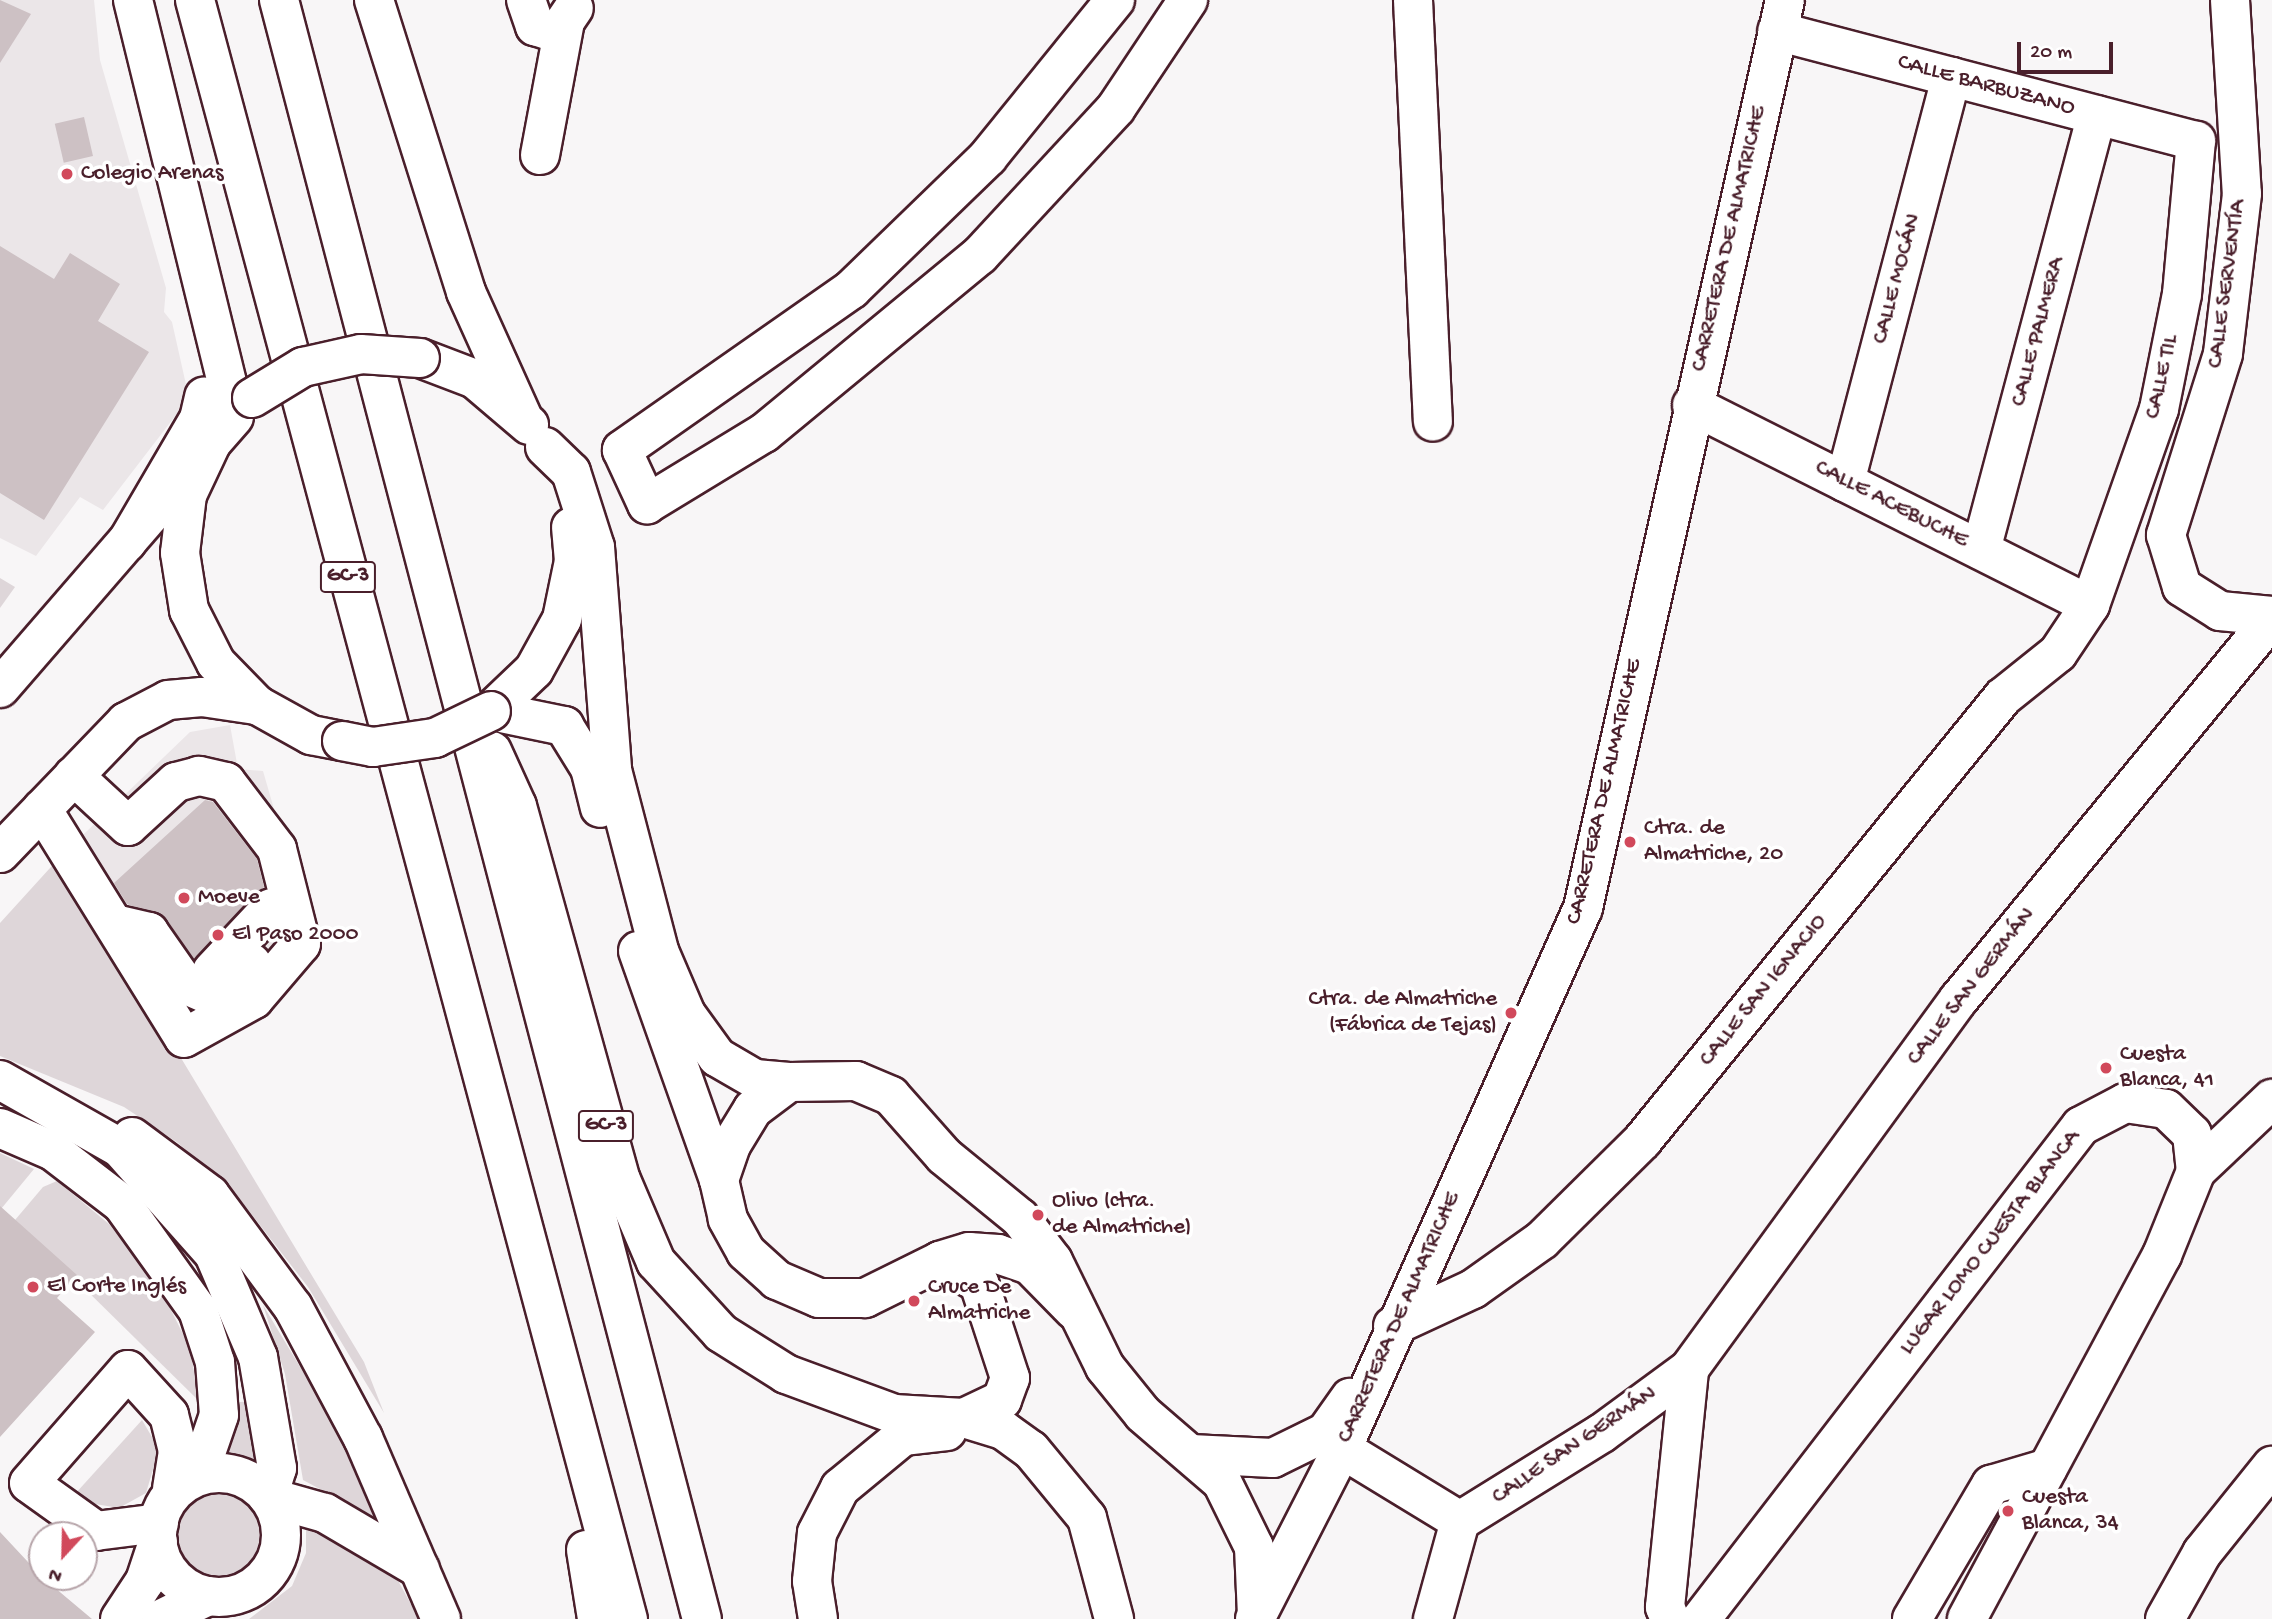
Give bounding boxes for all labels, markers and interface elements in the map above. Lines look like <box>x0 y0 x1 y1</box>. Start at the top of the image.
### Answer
scale bar <box>2020 28 2116 72</box>
text: 20 m <box>2030 41 2072 66</box>
street label: CALLE BARBUZANO <box>1894 49 2078 123</box>
street label: CARRETERA DE ALMATRICHE <box>1686 104 1774 374</box>
place label: Colegio Arenas <box>81 160 224 188</box>
marker: Colegio Arenas <box>59 166 75 182</box>
street label: CALLE SERVENTÍA <box>2203 198 2253 370</box>
street label: CALLE MOCÁN <box>1867 211 1929 347</box>
street label: CALLE PALMERA <box>2006 254 2072 410</box>
street label: CALLE TIL <box>2140 332 2186 422</box>
street label: CALLE ACEBUCHE <box>1810 455 1972 555</box>
road number: GC-3 <box>318 560 378 594</box>
street label: CARRETERA DE ALMATRICHE <box>1561 657 1649 927</box>
place label: Ctra. de Almatriche, 20 <box>1644 815 1783 869</box>
marker: Ctra. de Almatriche, 20 <box>1622 834 1638 850</box>
place label: Moeve <box>198 884 260 912</box>
marker: Moeve <box>176 890 192 906</box>
street label: CALLE SAN GERMÁN <box>1902 903 2042 1071</box>
street label: CALLE SAN IGNACIO <box>1694 909 1834 1073</box>
place label: El Paso 2000 <box>232 921 359 949</box>
marker: El Paso 2000 <box>210 927 226 943</box>
place label: Ctra. de Almatriche (Fábrica de Tejas) <box>1308 986 1497 1040</box>
marker: Ctra. de Almatriche (Fábrica de Tejas) <box>1503 1005 1519 1021</box>
place label: Cuesta Blanca, 41 <box>2120 1041 2214 1095</box>
marker: Cuesta Blanca, 41 <box>2098 1060 2114 1076</box>
road number: GC-3 <box>576 1108 636 1144</box>
street label: LUGAR LOMO CUESTA BLANCA <box>1894 1125 2088 1361</box>
place label: Olivo (ctra. de Almatriche) <box>1052 1188 1192 1242</box>
street label: CARRETERA DE ALMATRICHE <box>1332 1188 1468 1448</box>
marker: Olivo (ctra. de Almatriche) <box>1030 1207 1046 1223</box>
place label: El Corte Inglés <box>47 1273 186 1301</box>
place label: Cruce De Almatriche <box>928 1274 1030 1328</box>
marker: El Corte Inglés <box>25 1279 41 1295</box>
marker: Cruce De Almatriche <box>906 1293 922 1309</box>
street label: CALLE SAN GERMÁN <box>1487 1381 1663 1511</box>
place label: Cuesta Blanca, 34 <box>2022 1484 2119 1538</box>
marker: Cuesta Blanca, 34 <box>2000 1503 2016 1519</box>
north arrow <box>28 1521 98 1591</box>
text: N <box>46 1561 66 1587</box>

